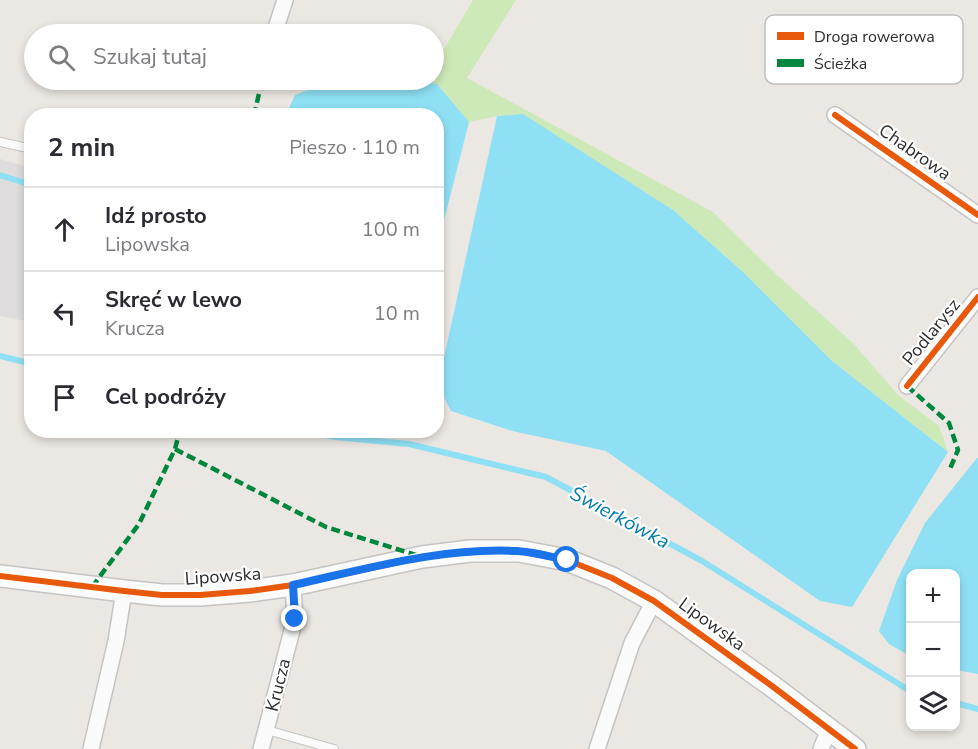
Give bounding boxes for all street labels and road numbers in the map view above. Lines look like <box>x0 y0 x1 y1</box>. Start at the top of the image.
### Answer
street label: Chabrowa <box>874 118 956 186</box>
street label: Podlarysz <box>897 294 965 370</box>
street label: Lipowska <box>184 561 262 591</box>
street label: Lipowska <box>674 592 750 656</box>
street label: Krucza <box>260 656 296 714</box>

